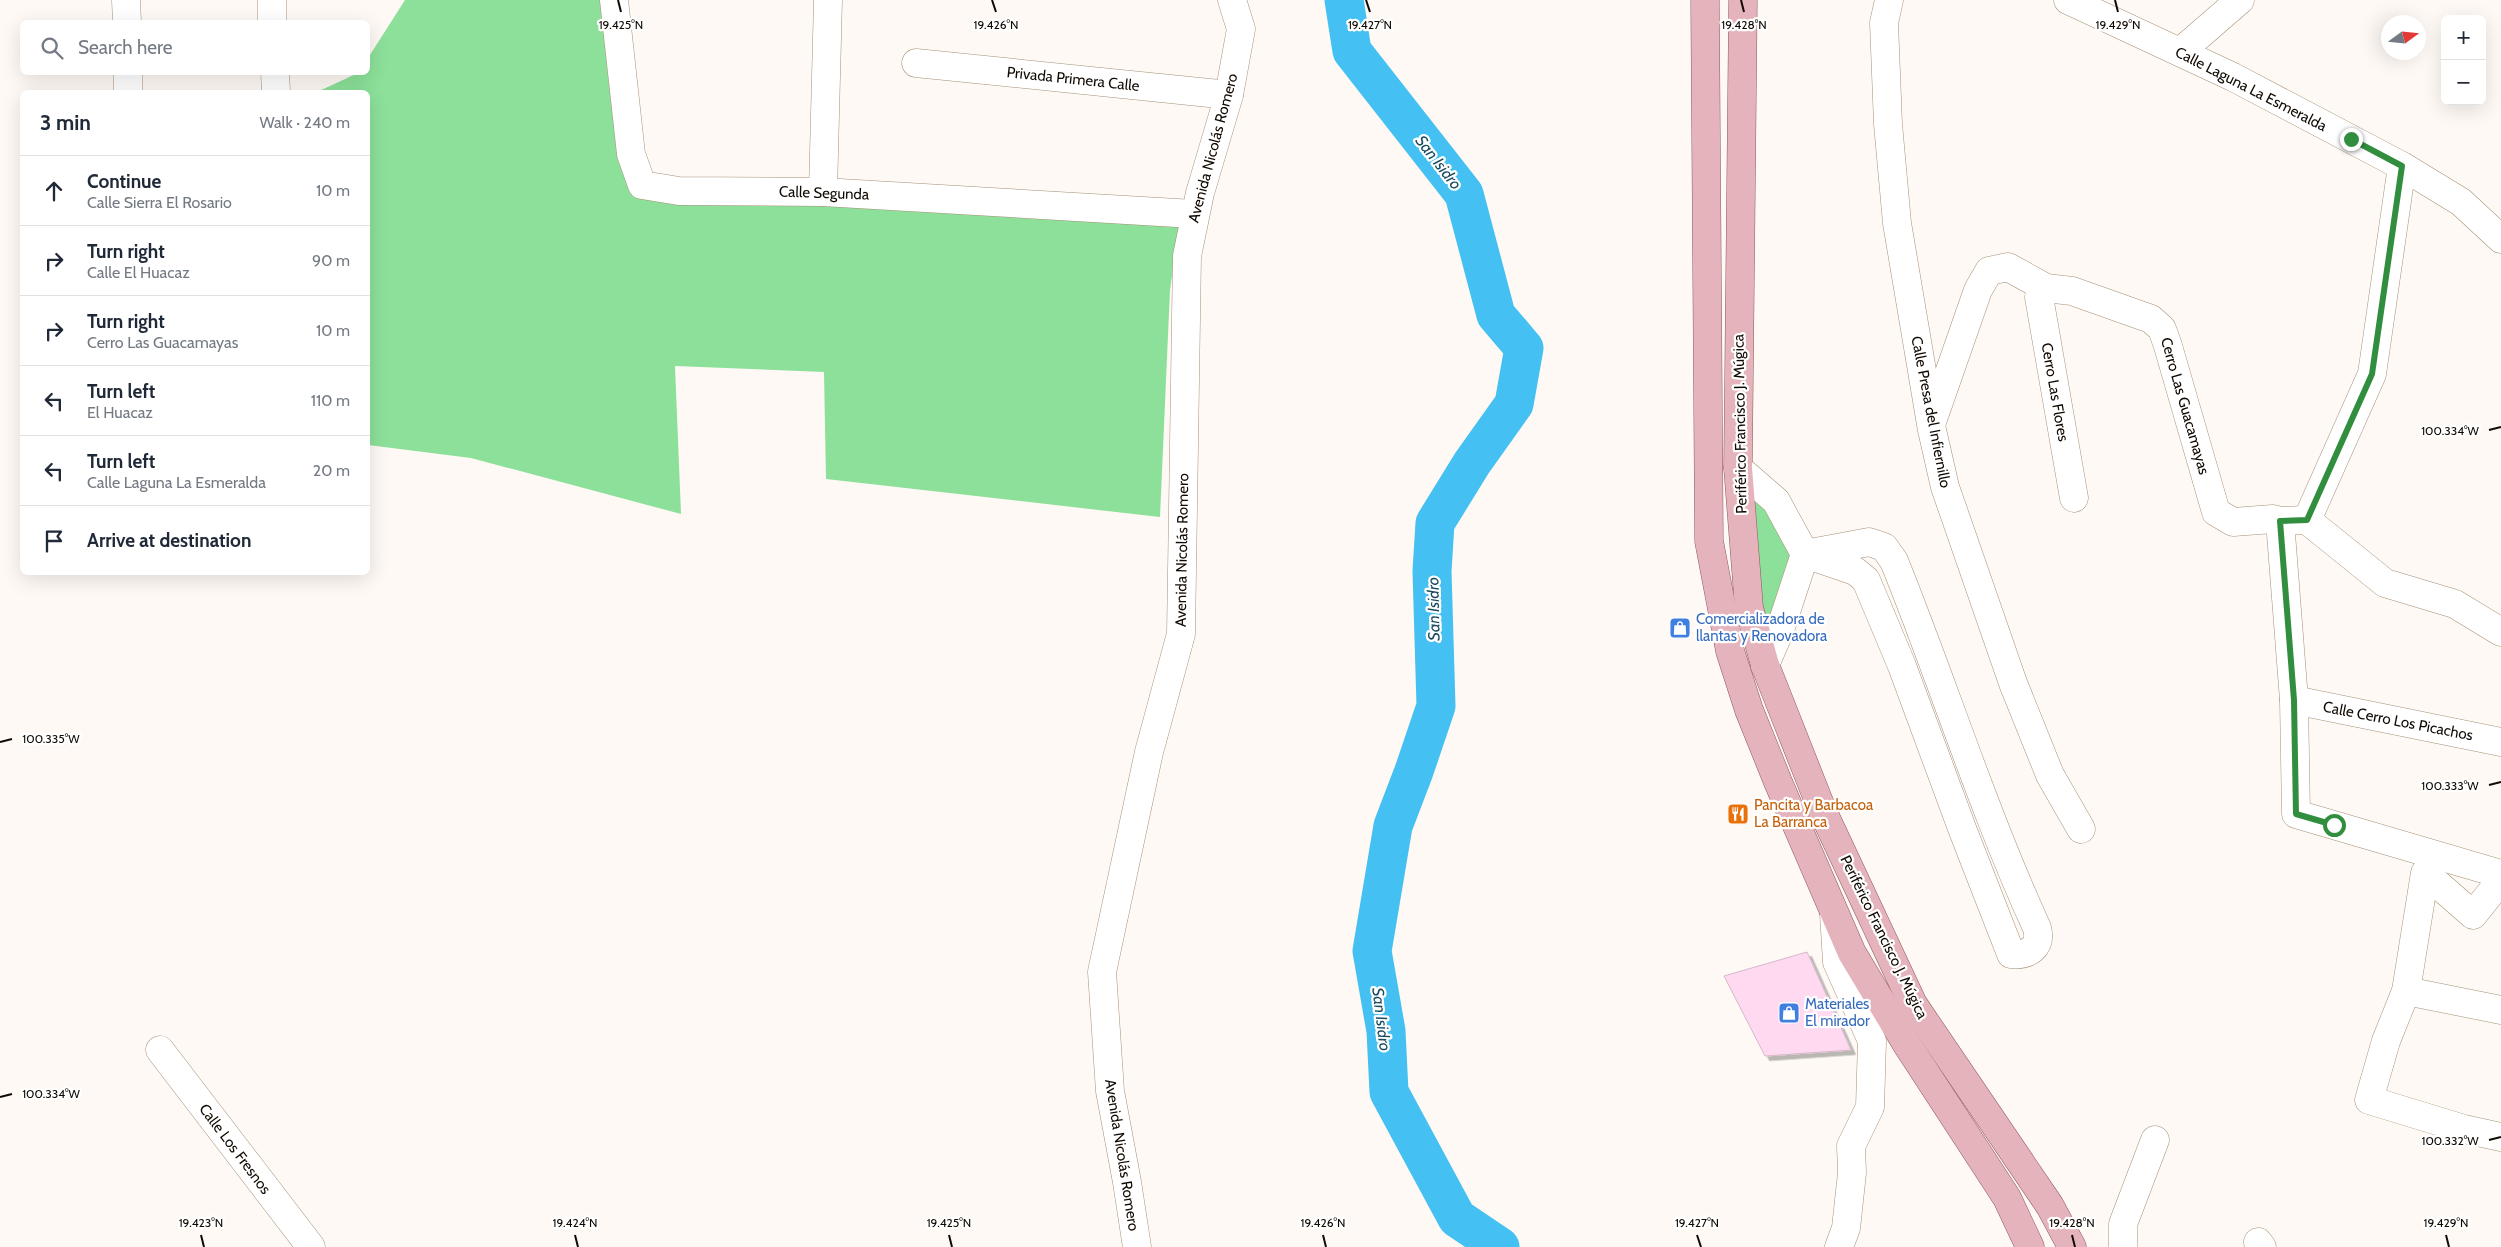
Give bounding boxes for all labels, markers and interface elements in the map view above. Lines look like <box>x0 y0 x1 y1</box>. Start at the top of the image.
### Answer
north arrow <box>2381 15 2426 60</box>
map controls <box>2441 15 2486 105</box>
button: + <box>2441 15 2486 60</box>
text: 19.425°N <box>599 17 643 32</box>
text: 19.426°N <box>974 17 1018 32</box>
text: 19.427°N <box>1348 17 1392 32</box>
text: 19.428°N <box>1721 17 1767 32</box>
text: 19.429°N <box>2096 17 2140 32</box>
search box <box>20 20 370 75</box>
icon: search <box>38 34 66 62</box>
text: Search here <box>78 36 172 59</box>
street label: Calle Laguna La Esmeralda <box>2172 43 2331 135</box>
button: − <box>2441 60 2486 105</box>
street label: Privada Primera Calle <box>1006 63 1141 95</box>
street label: Avenida Nicolás Romero <box>1184 71 1242 225</box>
text: 3 min <box>40 110 91 135</box>
text: Walk · 240 m <box>259 113 350 132</box>
route end <box>2340 128 2363 151</box>
water label: San Isidro <box>1412 131 1466 193</box>
text: Continue <box>87 170 161 193</box>
icon: ahead <box>40 177 68 205</box>
text: 10 m <box>316 181 350 200</box>
street label: Calle Segunda <box>779 182 870 204</box>
text: Calle Sierra El Rosario <box>87 193 232 212</box>
text: Turn right <box>87 240 165 263</box>
icon: right <box>40 247 68 275</box>
text: 90 m <box>312 251 350 270</box>
text: Calle El Huacaz <box>87 263 190 282</box>
text: Turn right <box>87 310 165 333</box>
icon: right <box>40 317 68 345</box>
text: 10 m <box>316 321 350 340</box>
text: Cerro Las Guacamayas <box>87 333 238 352</box>
street label: Periférico Francisco J. Múgica <box>1729 333 1751 514</box>
street label: Calle Presa del Infiernillo <box>1907 335 1955 489</box>
street label: Cerro Las Guacamayas <box>2157 335 2213 477</box>
street label: Cerro Las Flores <box>2037 341 2073 443</box>
text: Turn left <box>87 380 155 403</box>
icon: left <box>40 387 68 415</box>
text: 110 m <box>311 391 350 410</box>
text: El Huacaz <box>87 403 153 422</box>
text: 100.334°W <box>2421 423 2479 438</box>
text: Turn left <box>87 450 155 473</box>
icon: left <box>40 457 68 485</box>
text: 20 m <box>313 461 350 480</box>
text: Calle Laguna La Esmeralda <box>87 473 266 492</box>
street label: Avenida Nicolás Romero <box>1172 473 1192 627</box>
icon: arrive <box>40 527 68 555</box>
text: Arrive at destination <box>87 529 251 552</box>
water label: San Isidro <box>1423 577 1444 641</box>
place label: Comercializadora de llantas y Renovadora <box>1696 610 1828 645</box>
shop icon: Comercializadora de llantas y Renovadora <box>1668 616 1692 640</box>
street label: Calle Cerro Los Picachos <box>2321 698 2475 744</box>
text: 100.335°W <box>22 731 80 746</box>
text: 100.333°W <box>2421 778 2479 793</box>
place label: Pancita y Barbacoa La Barranca <box>1754 796 1874 831</box>
restaurant icon: Pancita y Barbacoa La Barranca <box>1726 802 1750 826</box>
route start <box>2323 814 2346 837</box>
street label: Periférico Francisco J. Múgica <box>1837 852 1932 1022</box>
water label: San Isidro <box>1368 986 1395 1052</box>
place label: Materiales El mirador <box>1805 995 1870 1030</box>
shop icon: Materiales El mirador <box>1777 1001 1801 1025</box>
street label: Avenida Nicolás Romero <box>1101 1078 1143 1232</box>
text: 100.334°W <box>22 1086 80 1101</box>
street label: Calle Los Fresnos <box>195 1100 275 1198</box>
text: 100.332°W <box>2421 1133 2479 1148</box>
text: 19.423°N <box>179 1215 223 1230</box>
text: 19.424°N <box>553 1215 597 1230</box>
text: 19.425°N <box>927 1215 971 1230</box>
text: 19.426°N <box>1301 1215 1345 1230</box>
text: 19.427°N <box>1675 1215 1719 1230</box>
text: 19.428°N <box>2049 1215 2095 1230</box>
text: 19.429°N <box>2424 1215 2468 1230</box>

